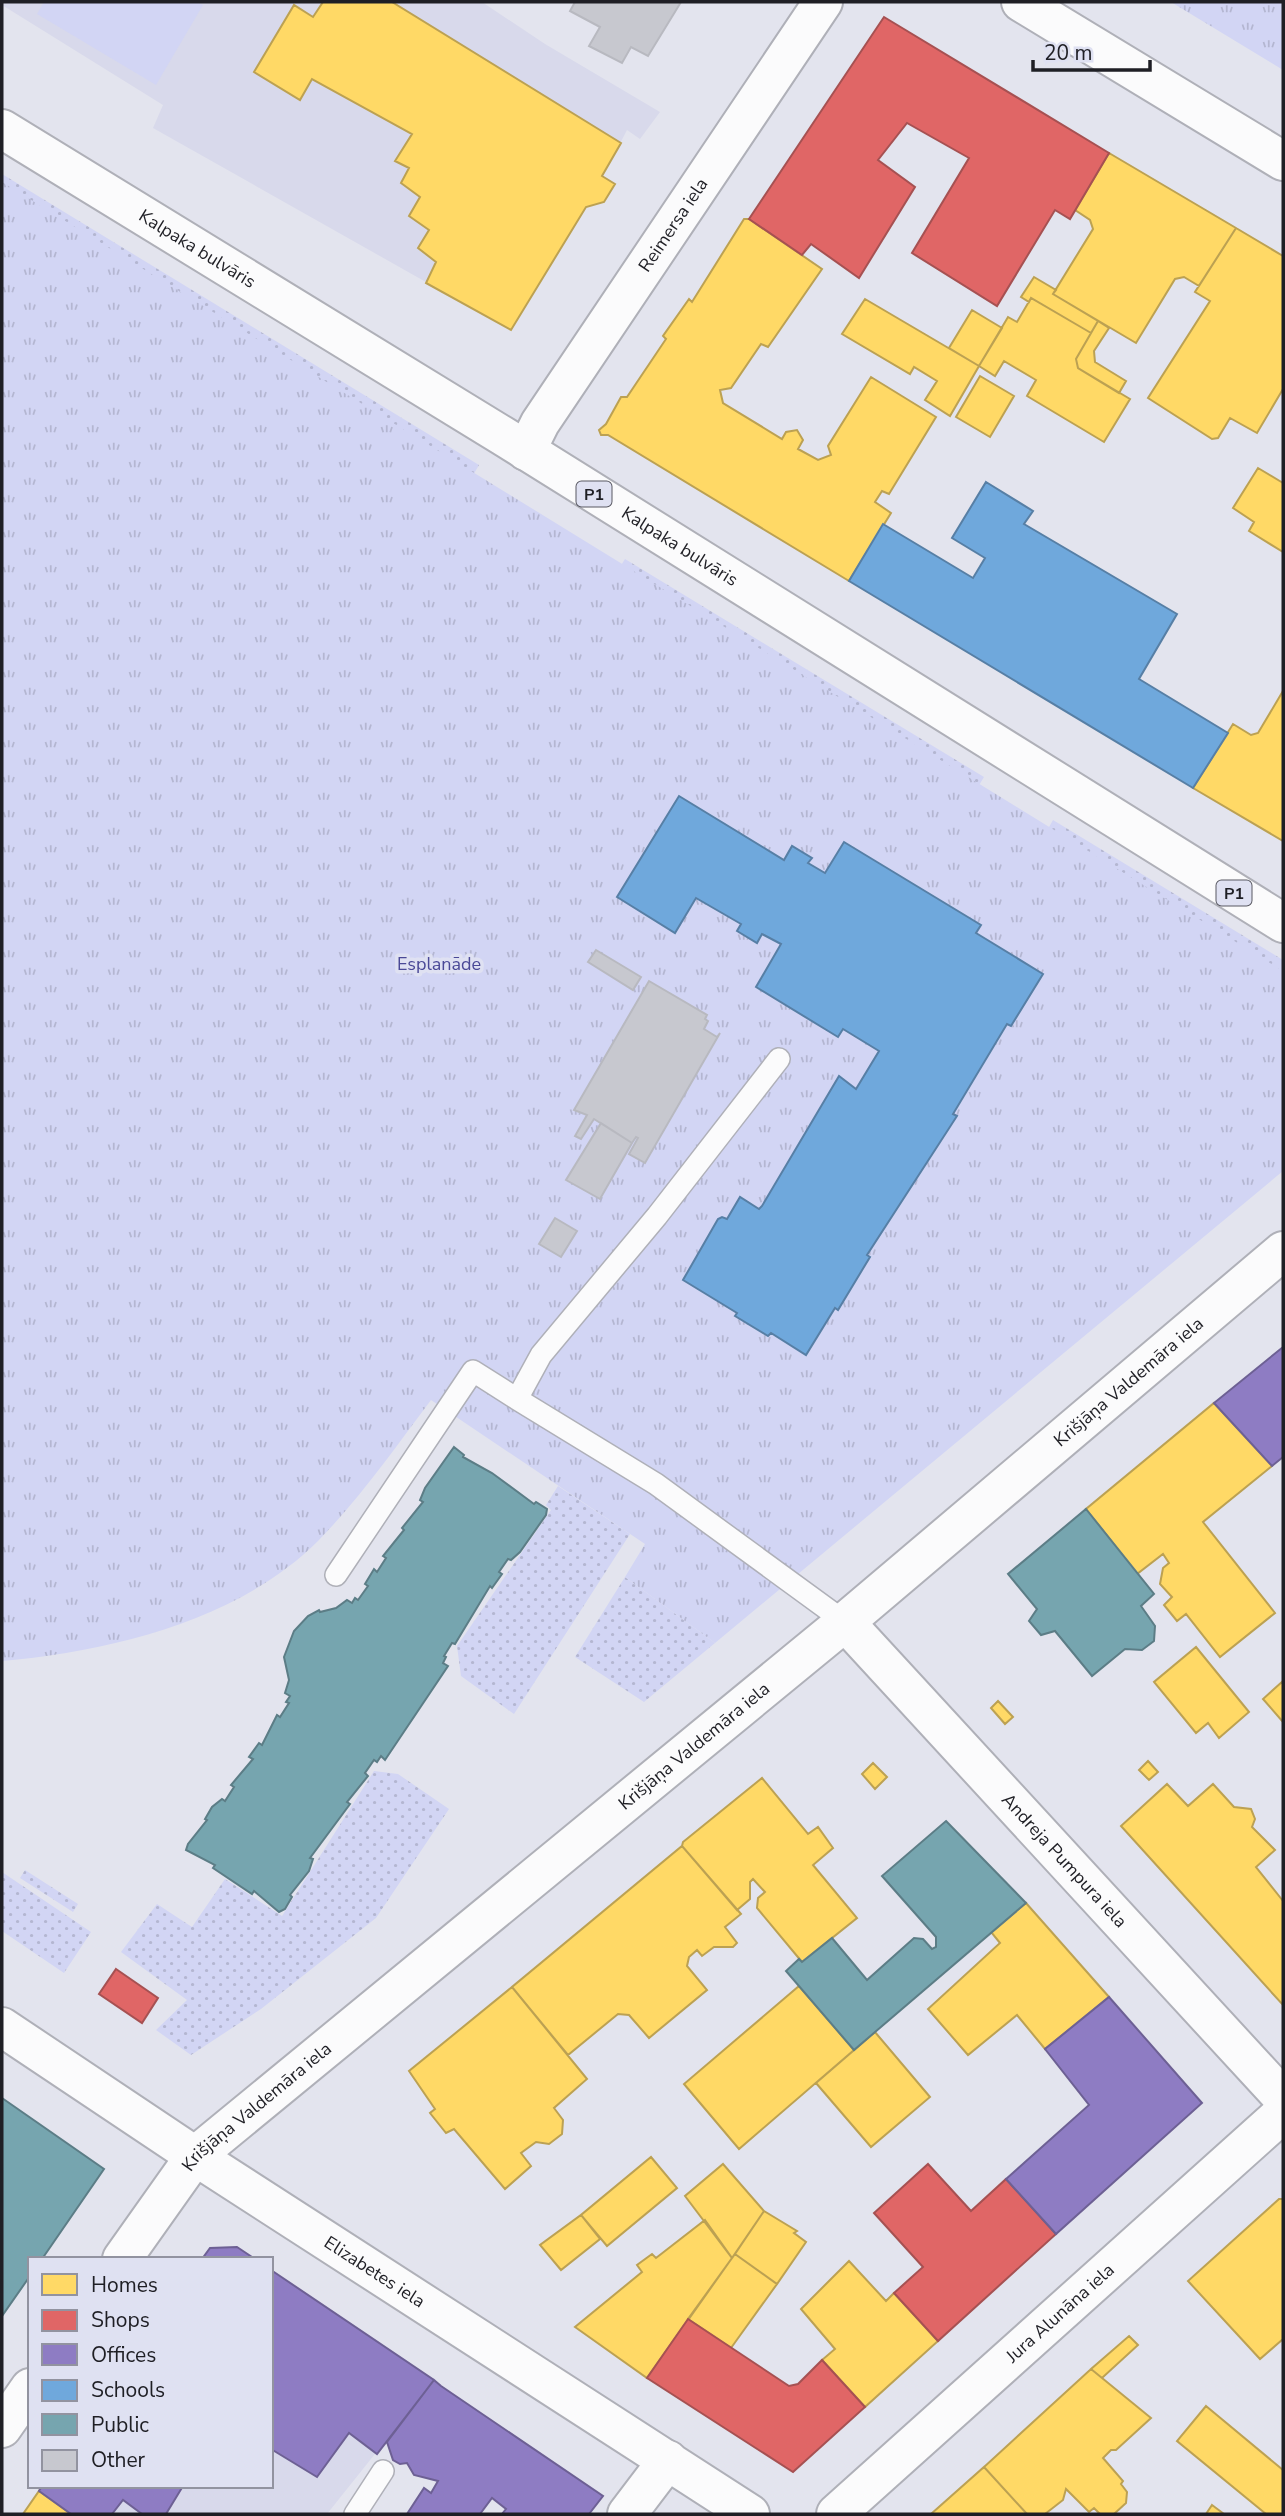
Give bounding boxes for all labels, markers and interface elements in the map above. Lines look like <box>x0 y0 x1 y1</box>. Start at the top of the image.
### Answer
scale bar <box>1033 28 1150 72</box>
text: 20 m <box>1044 39 1093 67</box>
street label: Reimersa iela <box>633 173 713 277</box>
street label: Kalpaka bulvāris <box>134 204 260 294</box>
road number: P1 <box>576 481 612 506</box>
street label: Kalpaka bulvāris <box>617 501 743 592</box>
road number: P1 <box>1216 880 1252 906</box>
park label: Esplanāde <box>397 952 481 976</box>
street label: Krišjāņa Valdemāra iela <box>1049 1312 1208 1452</box>
street label: Krišjāņa Valdemāra iela <box>613 1677 775 1815</box>
street label: Andreja Pumpura iela <box>996 1788 1132 1933</box>
street label: Krišjāņa Valdemāra iela <box>176 2037 337 2176</box>
street label: Elizabetes iela <box>320 2230 430 2313</box>
legend <box>28 2257 273 2488</box>
street label: Jura Alunāna iela <box>1000 2258 1119 2369</box>
text: Homes <box>91 2271 158 2299</box>
text: Shops <box>91 2306 150 2334</box>
text: Offices <box>91 2341 156 2369</box>
text: Schools <box>91 2376 165 2404</box>
text: Public <box>91 2411 149 2439</box>
text: Other <box>91 2446 146 2474</box>

